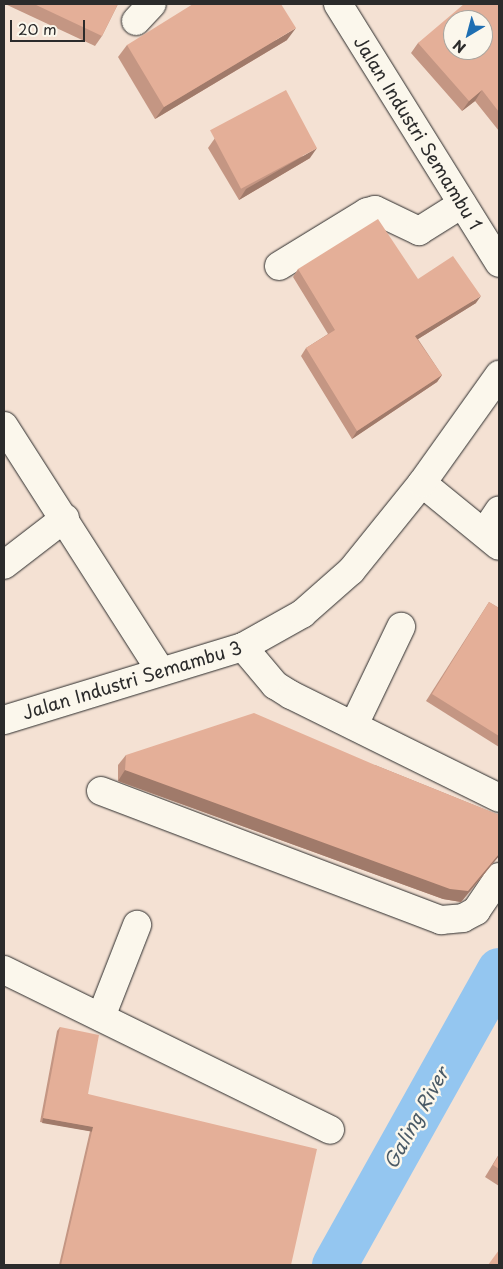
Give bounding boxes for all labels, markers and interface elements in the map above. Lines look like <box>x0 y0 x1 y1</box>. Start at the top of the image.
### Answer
scale bar <box>12 10 88 42</box>
north arrow <box>443 10 493 60</box>
text: 20 m <box>18 17 57 40</box>
street label: Jalan Industri Semambu 1 <box>349 31 487 235</box>
text: N <box>449 35 470 58</box>
street label: Jalan Industri Semambu 3 <box>19 636 245 724</box>
water label: Galing River <box>379 1063 453 1173</box>

